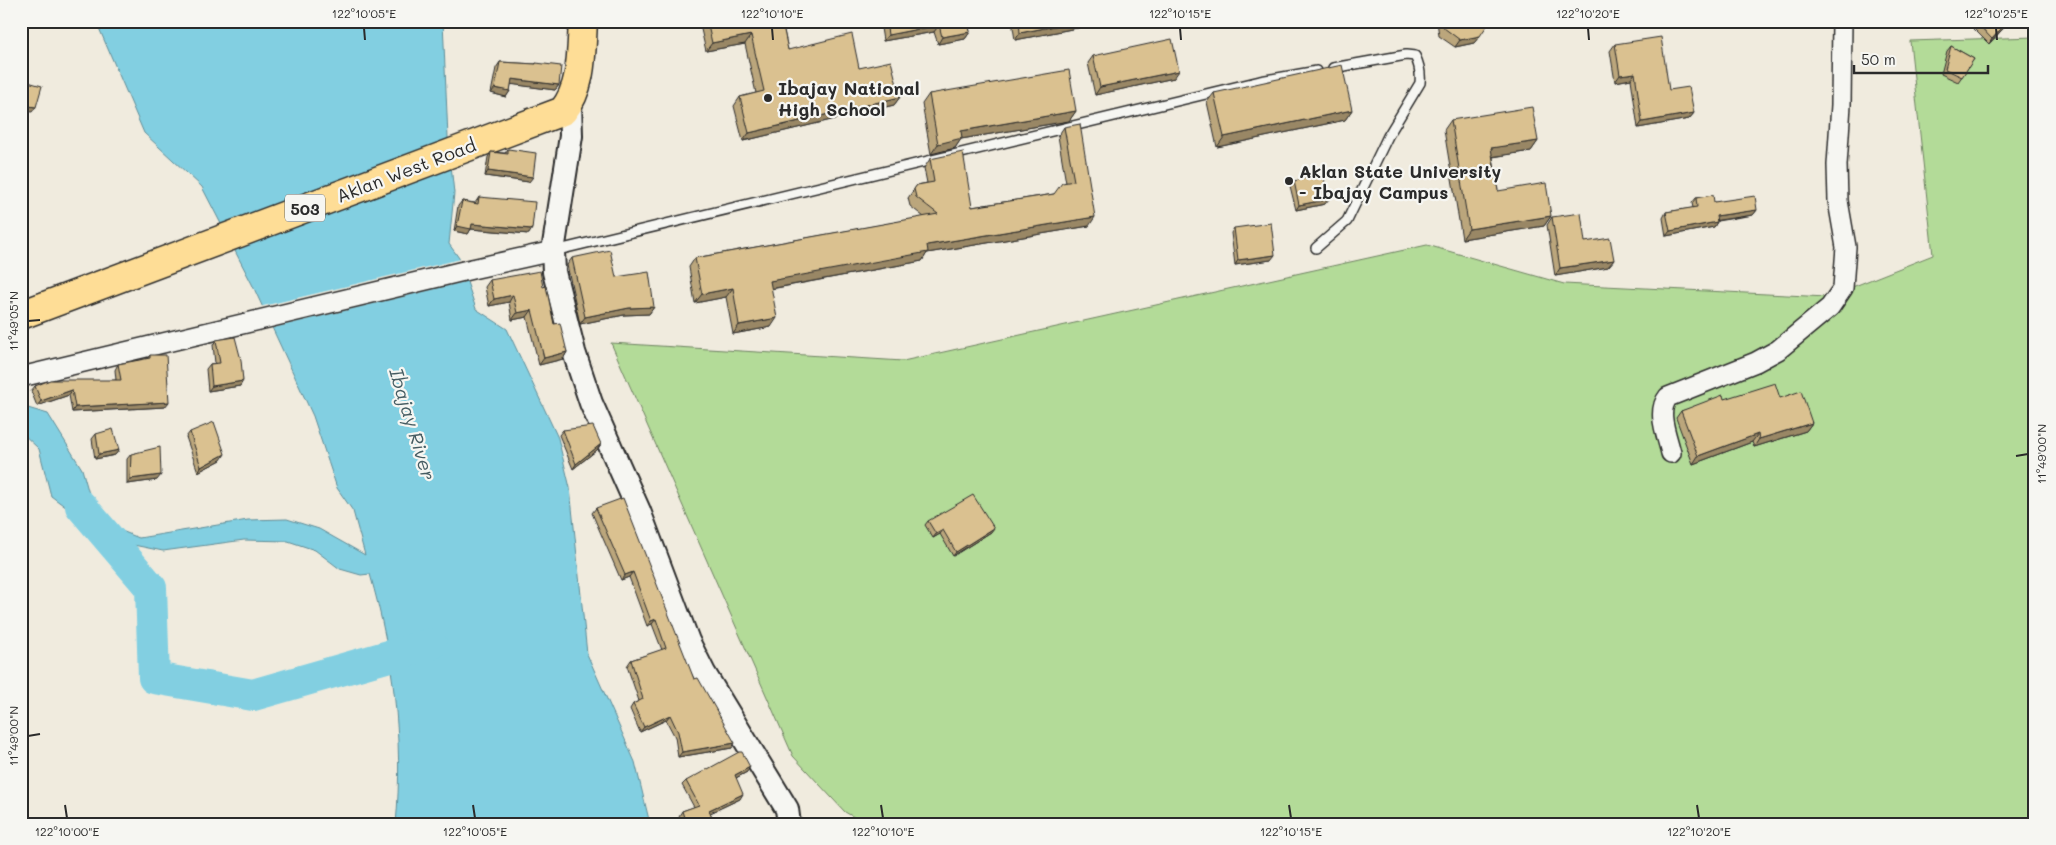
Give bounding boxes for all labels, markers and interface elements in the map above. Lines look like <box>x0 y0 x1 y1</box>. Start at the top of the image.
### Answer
text: 122°10'05"E <box>332 5 396 21</box>
text: 122°10'10"E <box>741 5 803 21</box>
text: 122°10'15"E <box>1149 5 1211 21</box>
text: 122°10'20"E <box>1556 5 1620 21</box>
text: 122°10'25"E <box>1964 5 2028 21</box>
scale bar <box>1854 42 1987 74</box>
text: 50 m <box>1861 49 1896 69</box>
place label: Ibajay National High School <box>778 76 920 121</box>
marker: Ibajay National High School <box>762 92 774 104</box>
street label: Aklan West Road <box>333 132 479 208</box>
place label: Aklan State University - Ibajay Campus <box>1299 159 1502 204</box>
marker: Aklan State University - Ibajay Campus <box>1283 175 1295 187</box>
road number: 503 <box>285 194 325 222</box>
text: 11°49'05"N <box>5 291 21 351</box>
water label: Ibajay River <box>384 365 442 483</box>
text: 11°49'00"N <box>2033 424 2049 484</box>
text: 11°49'00"N <box>5 706 21 766</box>
text: 122°10'00"E <box>35 823 99 839</box>
text: 122°10'05"E <box>443 823 507 839</box>
text: 122°10'10"E <box>852 823 914 839</box>
text: 122°10'15"E <box>1260 823 1322 839</box>
text: 122°10'20"E <box>1667 823 1731 839</box>

